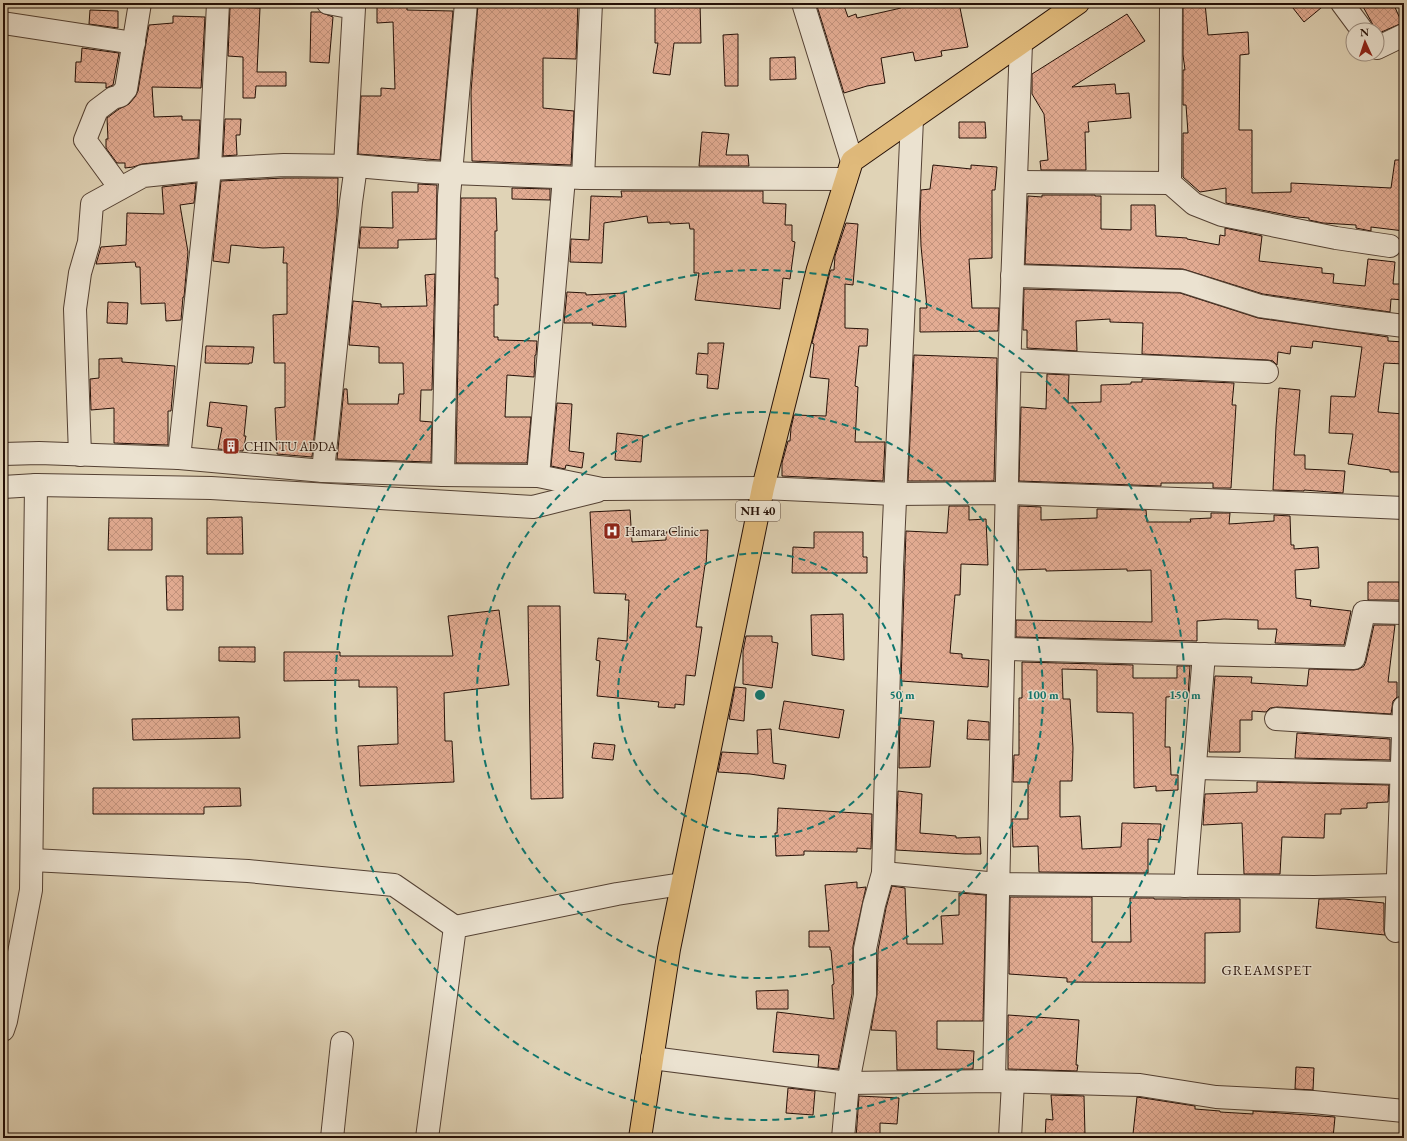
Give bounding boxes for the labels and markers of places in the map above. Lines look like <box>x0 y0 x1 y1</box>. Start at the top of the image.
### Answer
building icon: CHINTU ADDA <box>221 436 241 456</box>
place label: CHINTU ADDA <box>244 438 338 455</box>
hospital icon: Hamara Clinic <box>602 521 622 541</box>
place label: Hamara Clinic <box>625 523 699 540</box>
centre of rings <box>753 688 767 702</box>

